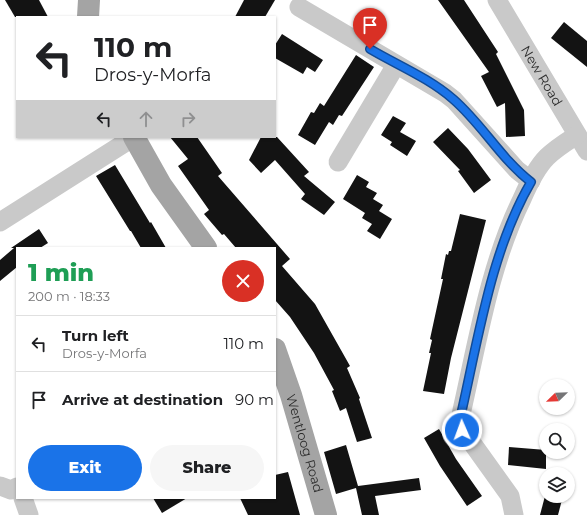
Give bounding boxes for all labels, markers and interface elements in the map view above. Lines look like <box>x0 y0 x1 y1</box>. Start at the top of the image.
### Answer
pin <box>353 8 387 49</box>
icon: arrive <box>359 14 381 36</box>
text: 110 m <box>94 30 172 64</box>
icon: left <box>28 32 80 84</box>
street label: New Road <box>518 43 566 109</box>
text: Dros-y-Morfa <box>94 64 211 86</box>
icon: left <box>93 108 115 130</box>
icon: ahead <box>135 108 157 130</box>
icon: right <box>177 108 199 130</box>
text: 1 min <box>28 258 94 287</box>
button: close <box>222 260 264 302</box>
text: 200 m · 18:33 <box>28 288 110 304</box>
text: Turn left <box>62 326 129 345</box>
icon: left <box>28 333 50 355</box>
text: 110 m <box>223 334 264 353</box>
text: Dros-y-Morfa <box>62 345 147 361</box>
north arrow <box>539 379 575 415</box>
map controls <box>539 379 575 503</box>
icon: arrive <box>28 389 50 411</box>
text: Arrive at destination <box>62 390 223 409</box>
text: 90 m <box>235 390 274 409</box>
street label: Wentloog Road <box>283 392 327 494</box>
position arrow <box>441 409 483 451</box>
button: search <box>539 423 575 459</box>
button: Exit <box>28 445 142 491</box>
button: Share <box>150 445 264 491</box>
button: layers <box>539 467 575 503</box>

